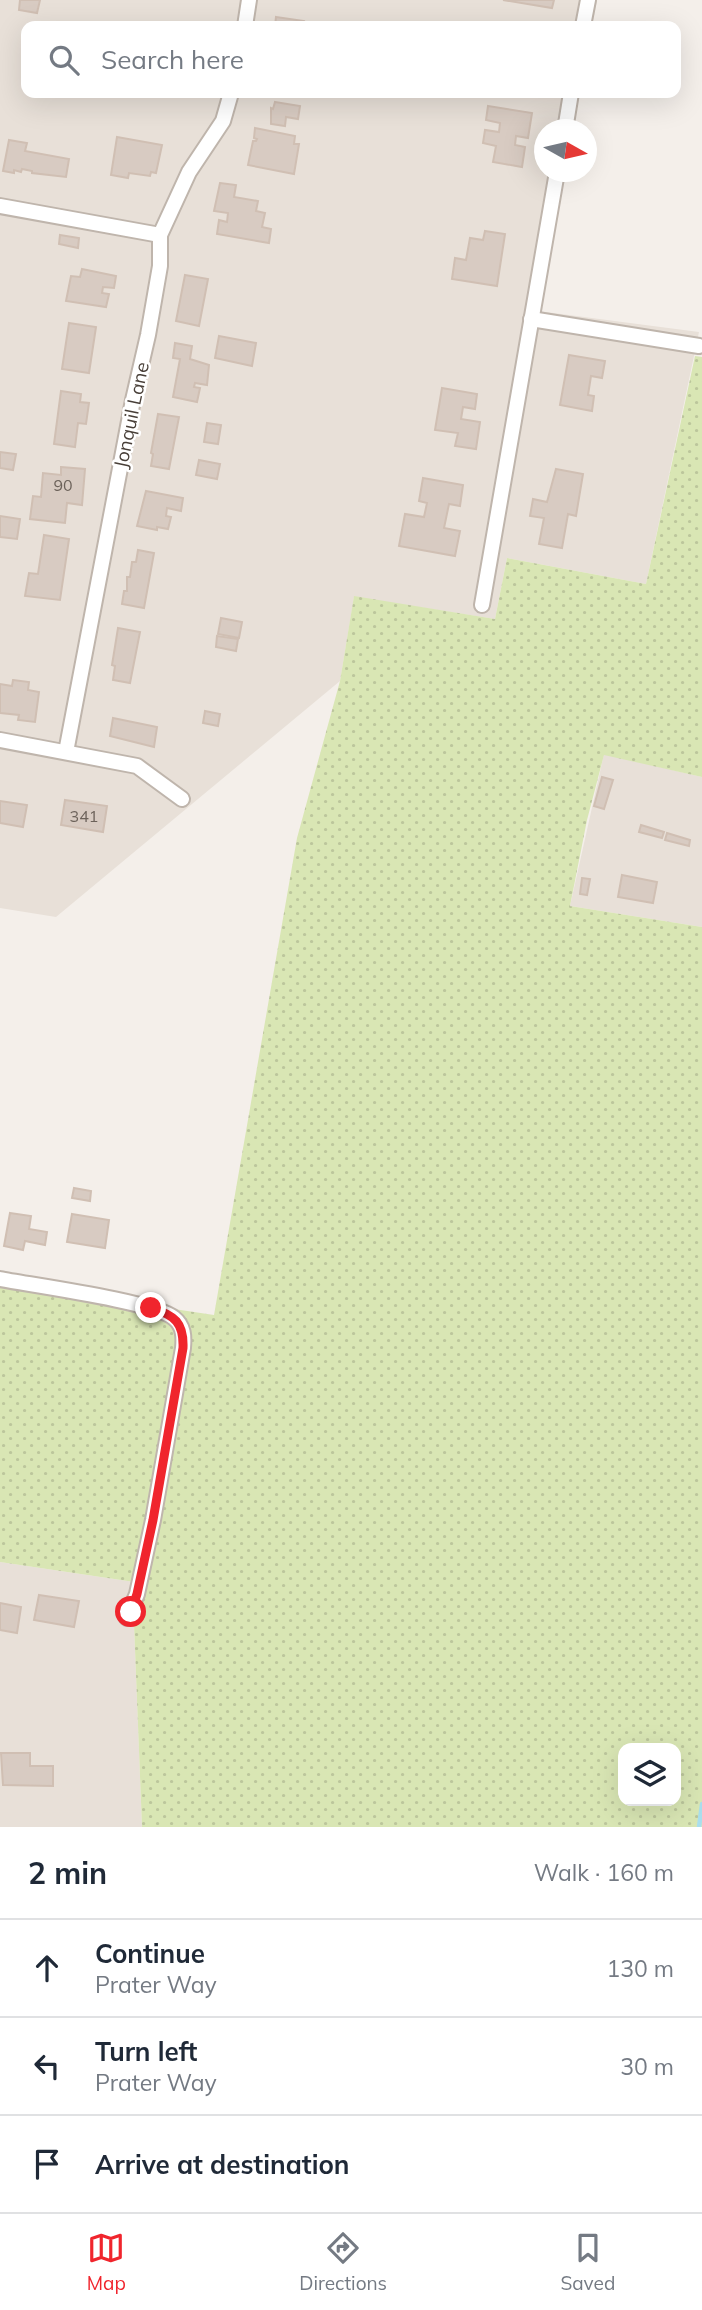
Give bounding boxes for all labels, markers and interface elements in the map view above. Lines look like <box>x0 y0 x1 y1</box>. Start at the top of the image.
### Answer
search box <box>21 21 681 98</box>
icon: search <box>45 41 83 79</box>
text: Search here <box>101 43 244 76</box>
north arrow <box>534 119 597 182</box>
street label: Jonquil Lane <box>108 360 154 470</box>
house number: 90 <box>53 475 73 495</box>
house number: 341 <box>70 806 98 826</box>
route end <box>135 1292 166 1323</box>
route start <box>115 1596 146 1627</box>
map controls <box>618 1743 681 1806</box>
button: layers <box>618 1743 681 1806</box>
text: 2 min <box>28 1854 107 1892</box>
text: Walk · 160 m <box>534 1858 674 1887</box>
text: Continue <box>95 1937 205 1970</box>
icon: ahead <box>28 1949 66 1987</box>
text: 130 m <box>606 1954 674 1983</box>
text: Prater Way <box>95 1970 217 1999</box>
text: Turn left <box>95 2035 197 2068</box>
icon: left <box>28 2047 66 2085</box>
text: 30 m <box>620 2052 674 2081</box>
text: Prater Way <box>95 2068 217 2097</box>
icon: arrive <box>28 2145 66 2183</box>
text: Arrive at destination <box>95 2148 350 2181</box>
tab: Map <box>87 2229 126 2295</box>
tab: Directions <box>299 2229 387 2295</box>
tab: Saved <box>560 2229 615 2295</box>

